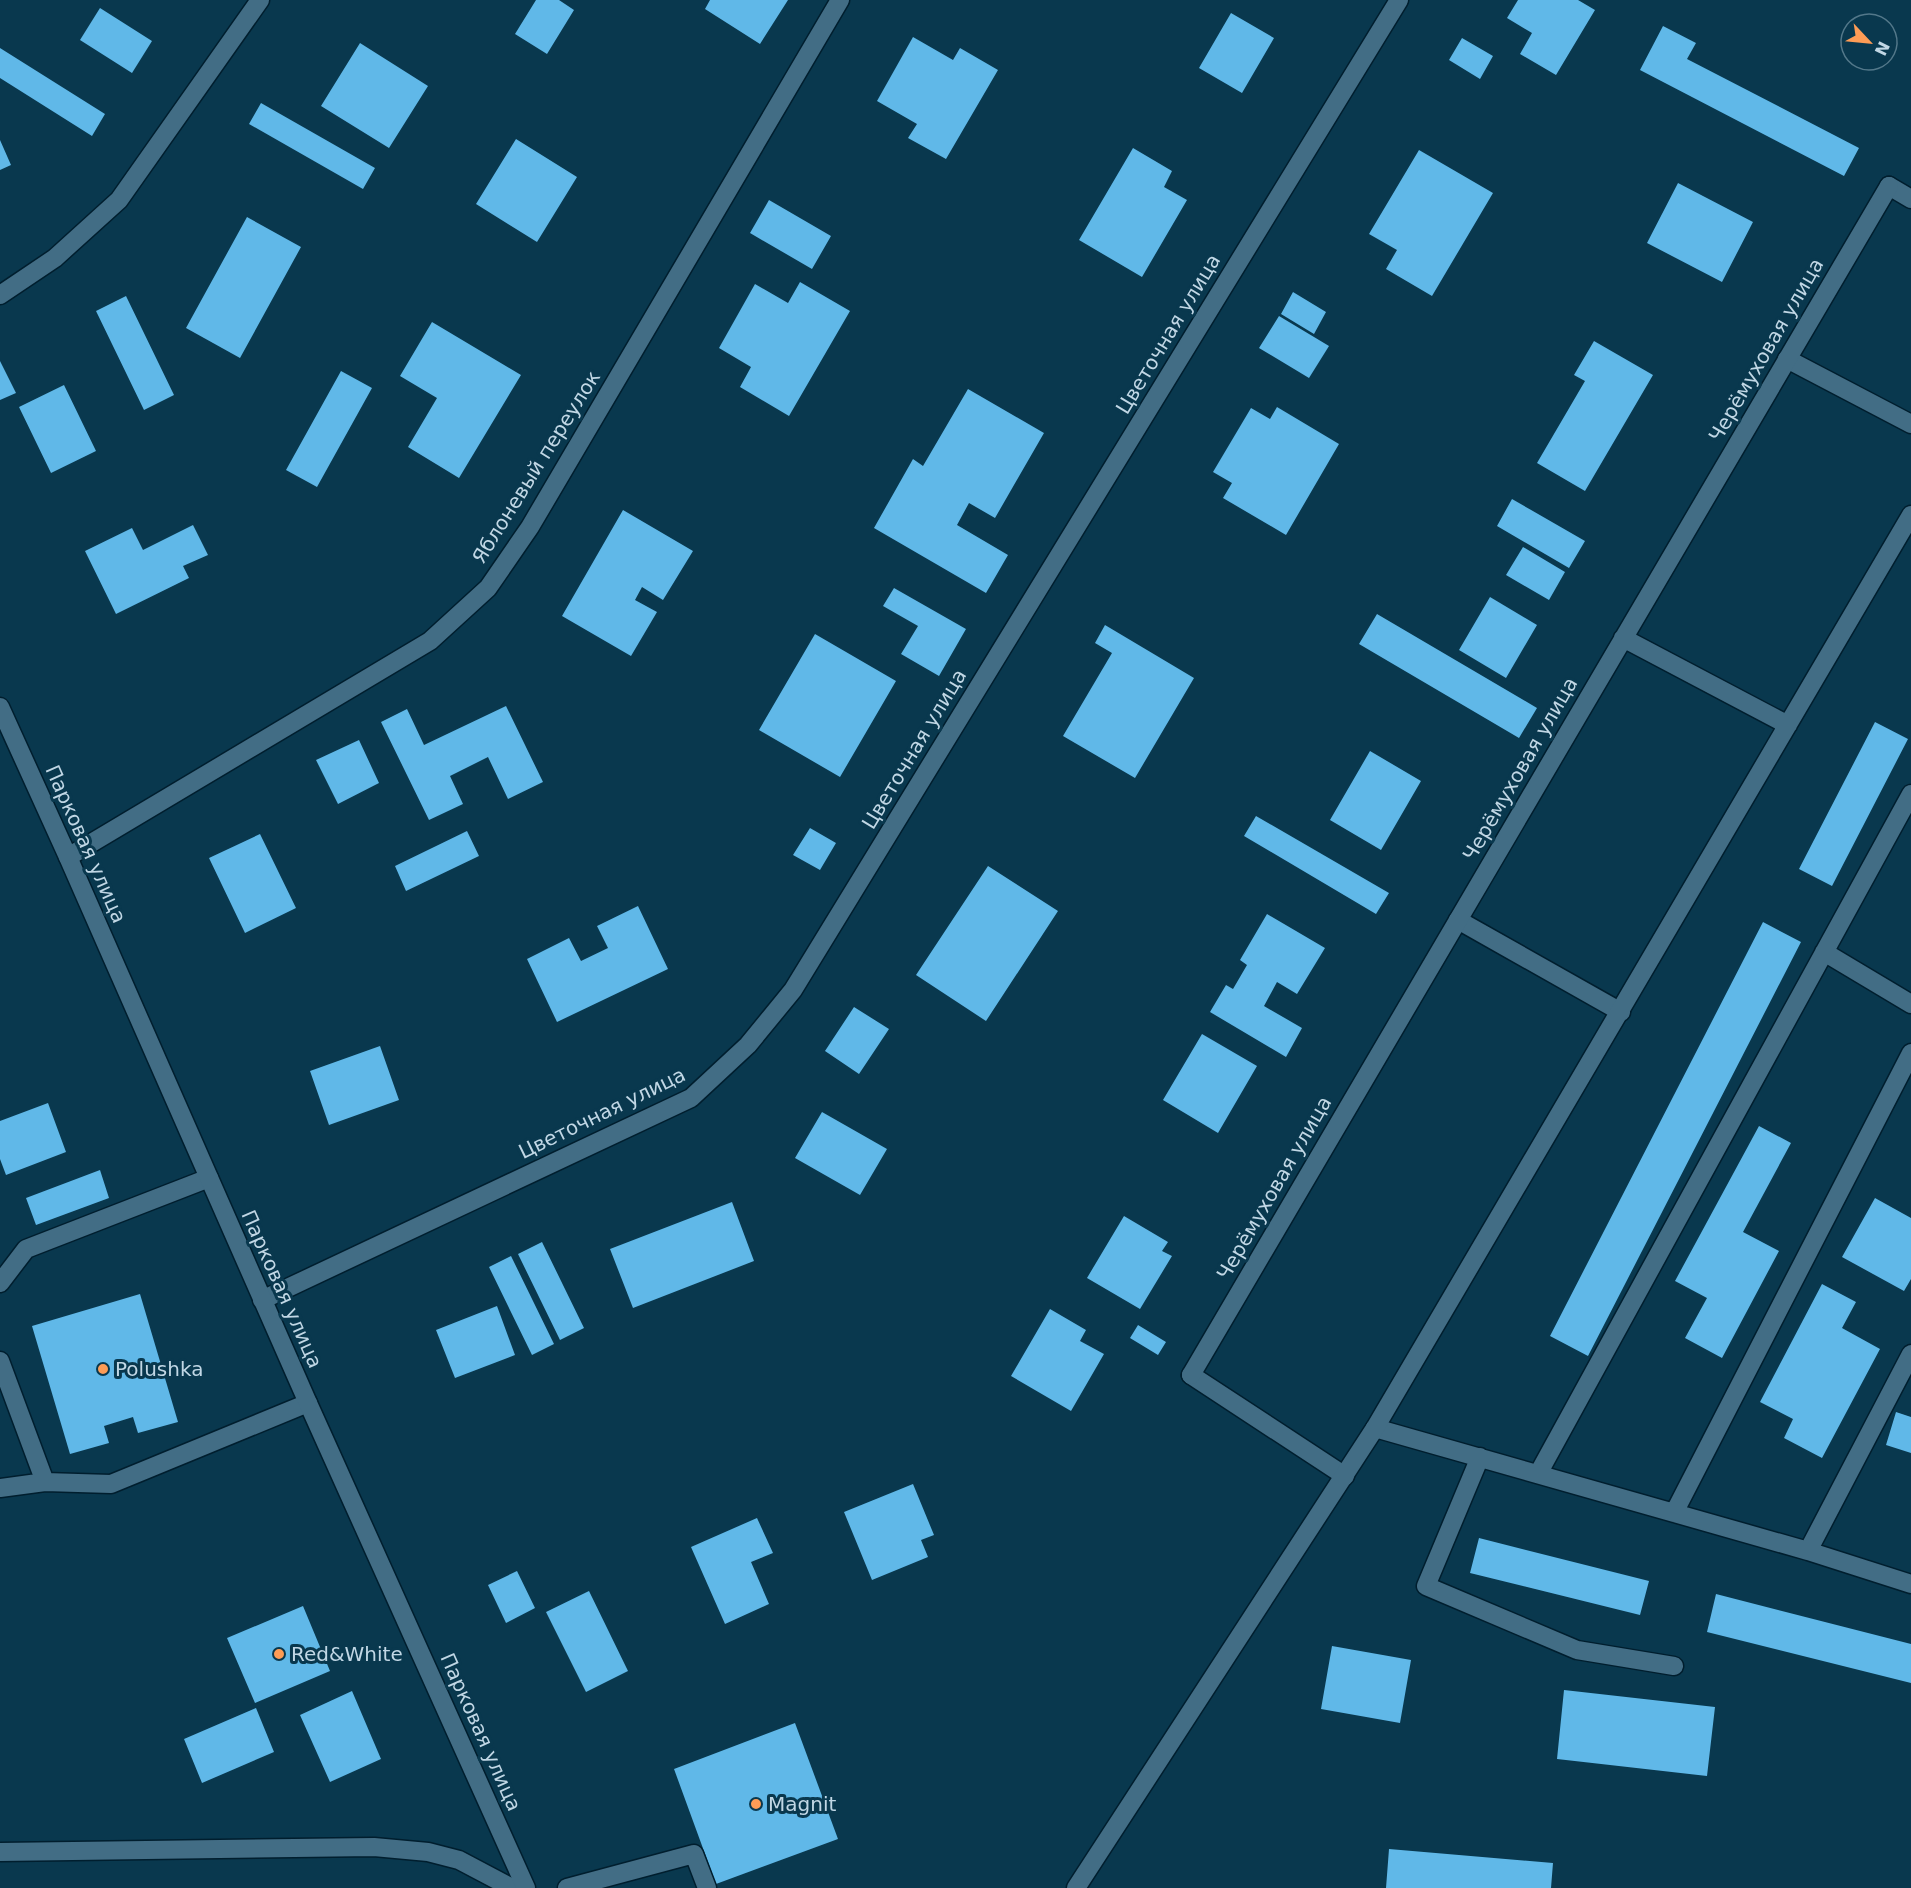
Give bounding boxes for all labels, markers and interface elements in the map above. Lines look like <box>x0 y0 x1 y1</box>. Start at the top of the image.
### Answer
north arrow <box>1839 12 1899 72</box>
text: N <box>1871 38 1894 59</box>
street label: Цветочная улица <box>1111 250 1225 418</box>
street label: Черёмуховая улица <box>1704 254 1828 446</box>
street label: Яблоневый переулок <box>467 366 605 568</box>
street label: Цветочная улица <box>857 665 971 833</box>
street label: Черёмуховая улица <box>1458 673 1582 865</box>
street label: Парковая улица <box>40 761 132 927</box>
street label: Цветочная улица <box>515 1062 689 1164</box>
street label: Черёмуховая улица <box>1212 1092 1336 1284</box>
street label: Парковая улица <box>236 1206 328 1372</box>
place label: Polushka <box>115 1357 203 1381</box>
marker: Polushka <box>96 1362 110 1376</box>
place label: Red&White <box>291 1642 403 1666</box>
marker: Red&White <box>272 1647 286 1661</box>
street label: Парковая улица <box>435 1649 527 1815</box>
place label: Magnit <box>768 1792 836 1816</box>
marker: Magnit <box>749 1797 763 1811</box>

